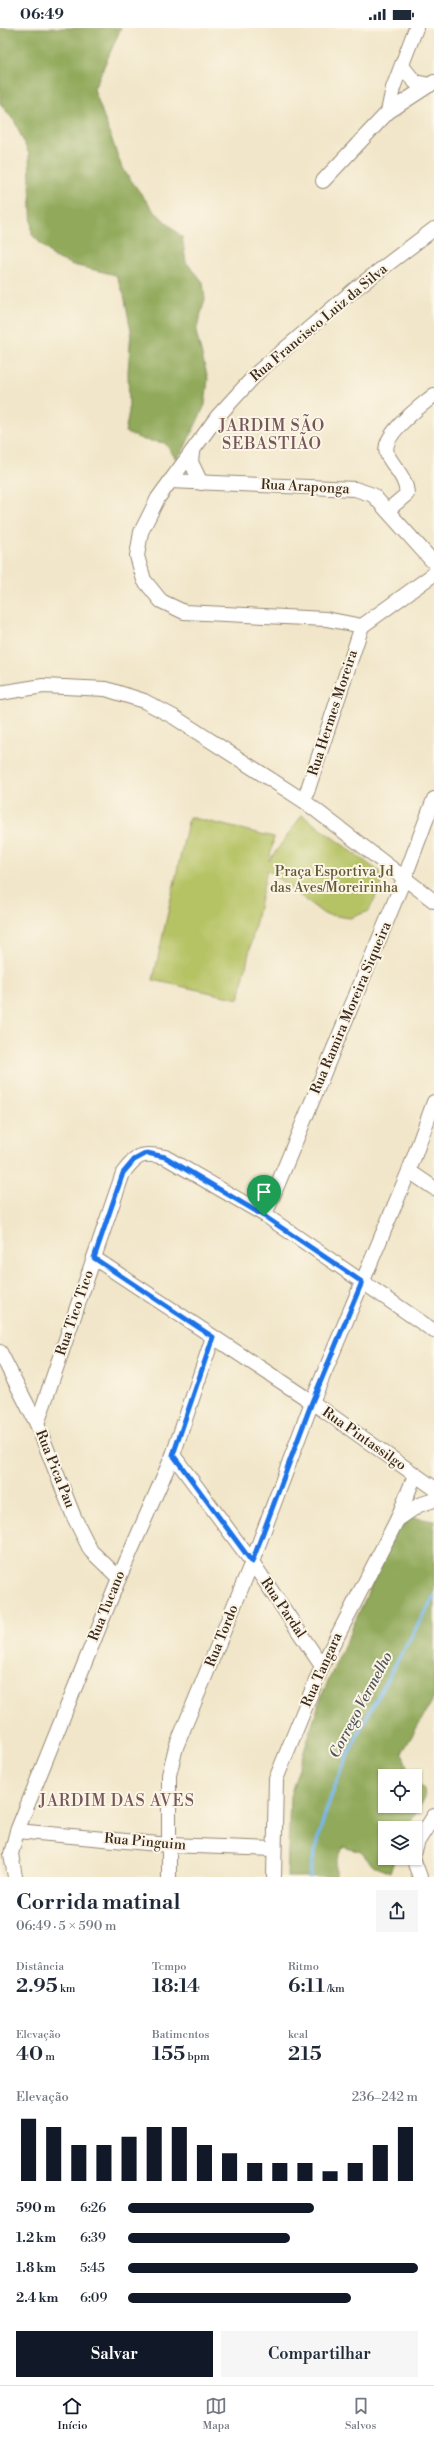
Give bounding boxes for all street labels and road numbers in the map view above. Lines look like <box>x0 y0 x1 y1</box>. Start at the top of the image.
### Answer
street label: Rua Francisco Luiz da Silva <box>247 260 392 386</box>
street label: Rua Araponga <box>260 476 351 498</box>
street label: Rua Hermes Moreira <box>304 647 362 778</box>
street label: Rua Ramira Moreira Siqueira <box>306 918 396 1097</box>
street label: Rua Tico Tico <box>52 1268 98 1358</box>
street label: Rua Pintassilgo <box>318 1403 410 1475</box>
street label: Rua Pica Pau <box>31 1427 79 1511</box>
street label: Rua Tucano <box>85 1568 129 1644</box>
street label: Rua Pardal <box>256 1575 310 1641</box>
street label: Rua Tordo <box>201 1602 243 1670</box>
street label: Rua Tangara <box>298 1629 347 1710</box>
street label: Rua Pinguim <box>103 1829 187 1855</box>

